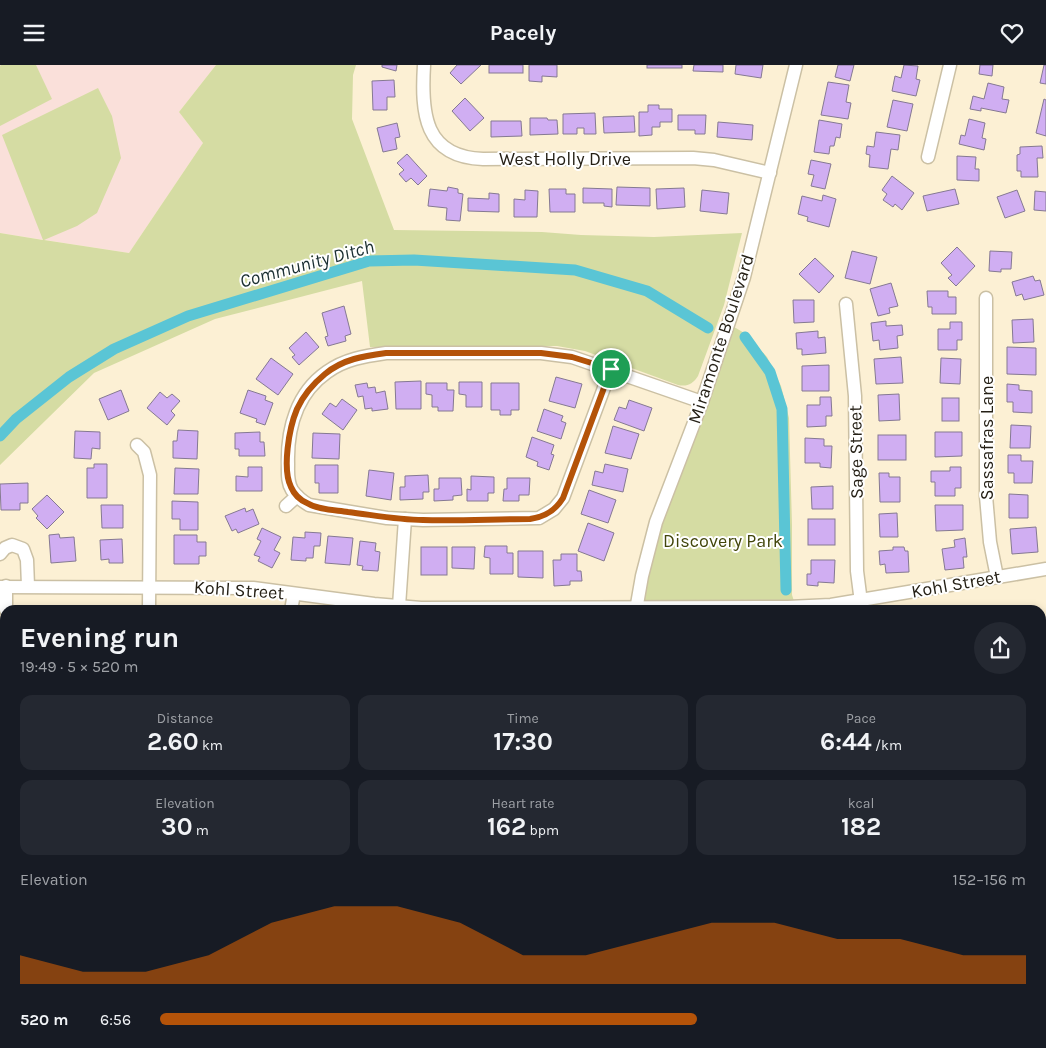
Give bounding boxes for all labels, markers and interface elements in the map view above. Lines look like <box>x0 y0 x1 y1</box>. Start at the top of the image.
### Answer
icon: menu <box>20 19 48 47</box>
icon: heart <box>998 19 1026 47</box>
text: Pacely <box>490 20 556 46</box>
street label: West Holly Drive <box>499 148 631 170</box>
water label: Community Ditch <box>237 235 377 293</box>
street label: Miramonte Boulevard <box>683 251 759 427</box>
pin <box>590 348 632 390</box>
icon: arrive <box>597 355 625 383</box>
street label: Sassafras Lane <box>976 376 998 500</box>
street label: Sage Street <box>844 405 868 499</box>
park label: Discovery Park <box>663 530 783 552</box>
street label: Kohl Street <box>910 565 1003 603</box>
street label: Kohl Street <box>193 576 285 604</box>
text: Evening run <box>20 621 179 654</box>
button: share <box>974 622 1026 674</box>
text: 19:49 · 5 × 520 m <box>20 657 139 676</box>
text: Distance <box>157 710 213 727</box>
text: Time <box>507 710 539 727</box>
text: Pace <box>846 710 876 727</box>
text: 2.60 <box>147 727 199 756</box>
text: 17:30 <box>493 727 553 756</box>
text: 6:44 <box>820 727 872 756</box>
text: km <box>199 737 223 754</box>
text: /km <box>872 737 902 754</box>
text: Elevation <box>155 795 215 812</box>
text: Heart rate <box>491 795 555 812</box>
text: kcal <box>848 795 874 812</box>
text: 30 <box>161 812 192 841</box>
text: 162 <box>487 812 526 841</box>
text: 182 <box>841 812 881 841</box>
text: m <box>192 822 209 839</box>
text: bpm <box>526 822 559 839</box>
text: Elevation <box>20 870 88 889</box>
text: 152–156 m <box>953 870 1026 889</box>
text: 520 m <box>20 1010 68 1029</box>
text: 6:56 <box>100 1010 131 1029</box>

